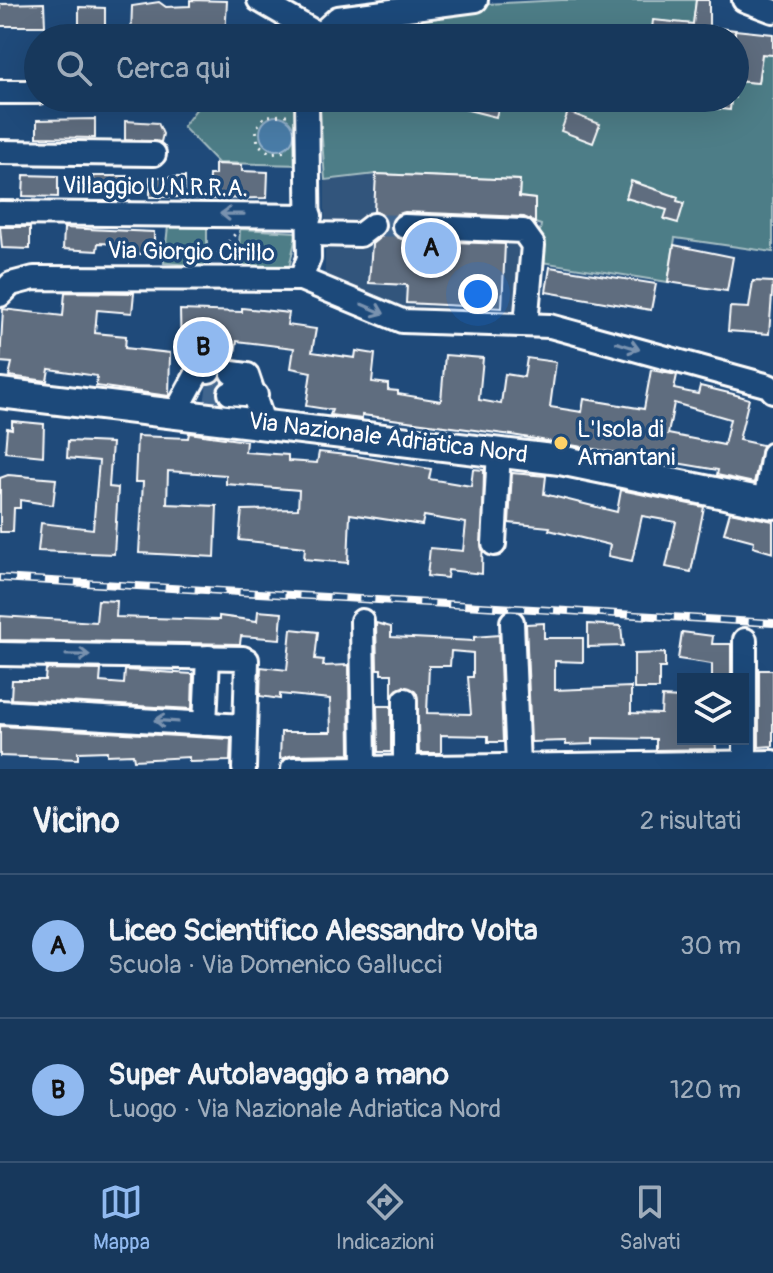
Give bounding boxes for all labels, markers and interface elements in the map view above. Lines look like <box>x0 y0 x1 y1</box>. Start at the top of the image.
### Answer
search box <box>24 24 749 112</box>
icon: search <box>52 46 96 90</box>
text: Cerca qui <box>116 50 230 87</box>
street label: Villaggio U.N.R.R.A. <box>62 171 248 203</box>
one-way arrow <box>219 207 246 222</box>
pin: A <box>405 218 457 278</box>
street label: Via Giorgio Cirillo <box>107 236 275 268</box>
your location <box>458 274 498 314</box>
one-way arrow <box>360 302 385 317</box>
pin: B <box>177 317 229 377</box>
one-way arrow <box>614 339 640 354</box>
street label: Via Nazionale Adriatica Nord <box>247 406 529 470</box>
place label: L'Isola di Amantani <box>577 415 675 472</box>
marker: L'Isola di Amantani <box>552 434 570 452</box>
one-way arrow <box>64 647 91 663</box>
map controls <box>677 673 749 745</box>
button: layers <box>677 673 749 745</box>
one-way arrow <box>153 713 180 728</box>
text: Vicino <box>32 800 120 843</box>
text: 2 risultati <box>640 805 741 837</box>
text: Liceo Scientifico Alessandro Volta <box>108 912 538 949</box>
text: A <box>50 930 66 962</box>
text: 30 m <box>680 930 741 962</box>
text: Scuola · Via Domenico Gallucci <box>108 949 442 981</box>
text: Super Autolavaggio a mano <box>108 1056 449 1093</box>
text: B <box>51 1074 65 1106</box>
text: 120 m <box>670 1074 741 1106</box>
text: Luogo · Via Nazionale Adriatica Nord <box>108 1093 501 1125</box>
tab: Mappa <box>93 1180 150 1256</box>
tab: Indicazioni <box>336 1180 434 1256</box>
tab: Salvati <box>620 1180 680 1256</box>

